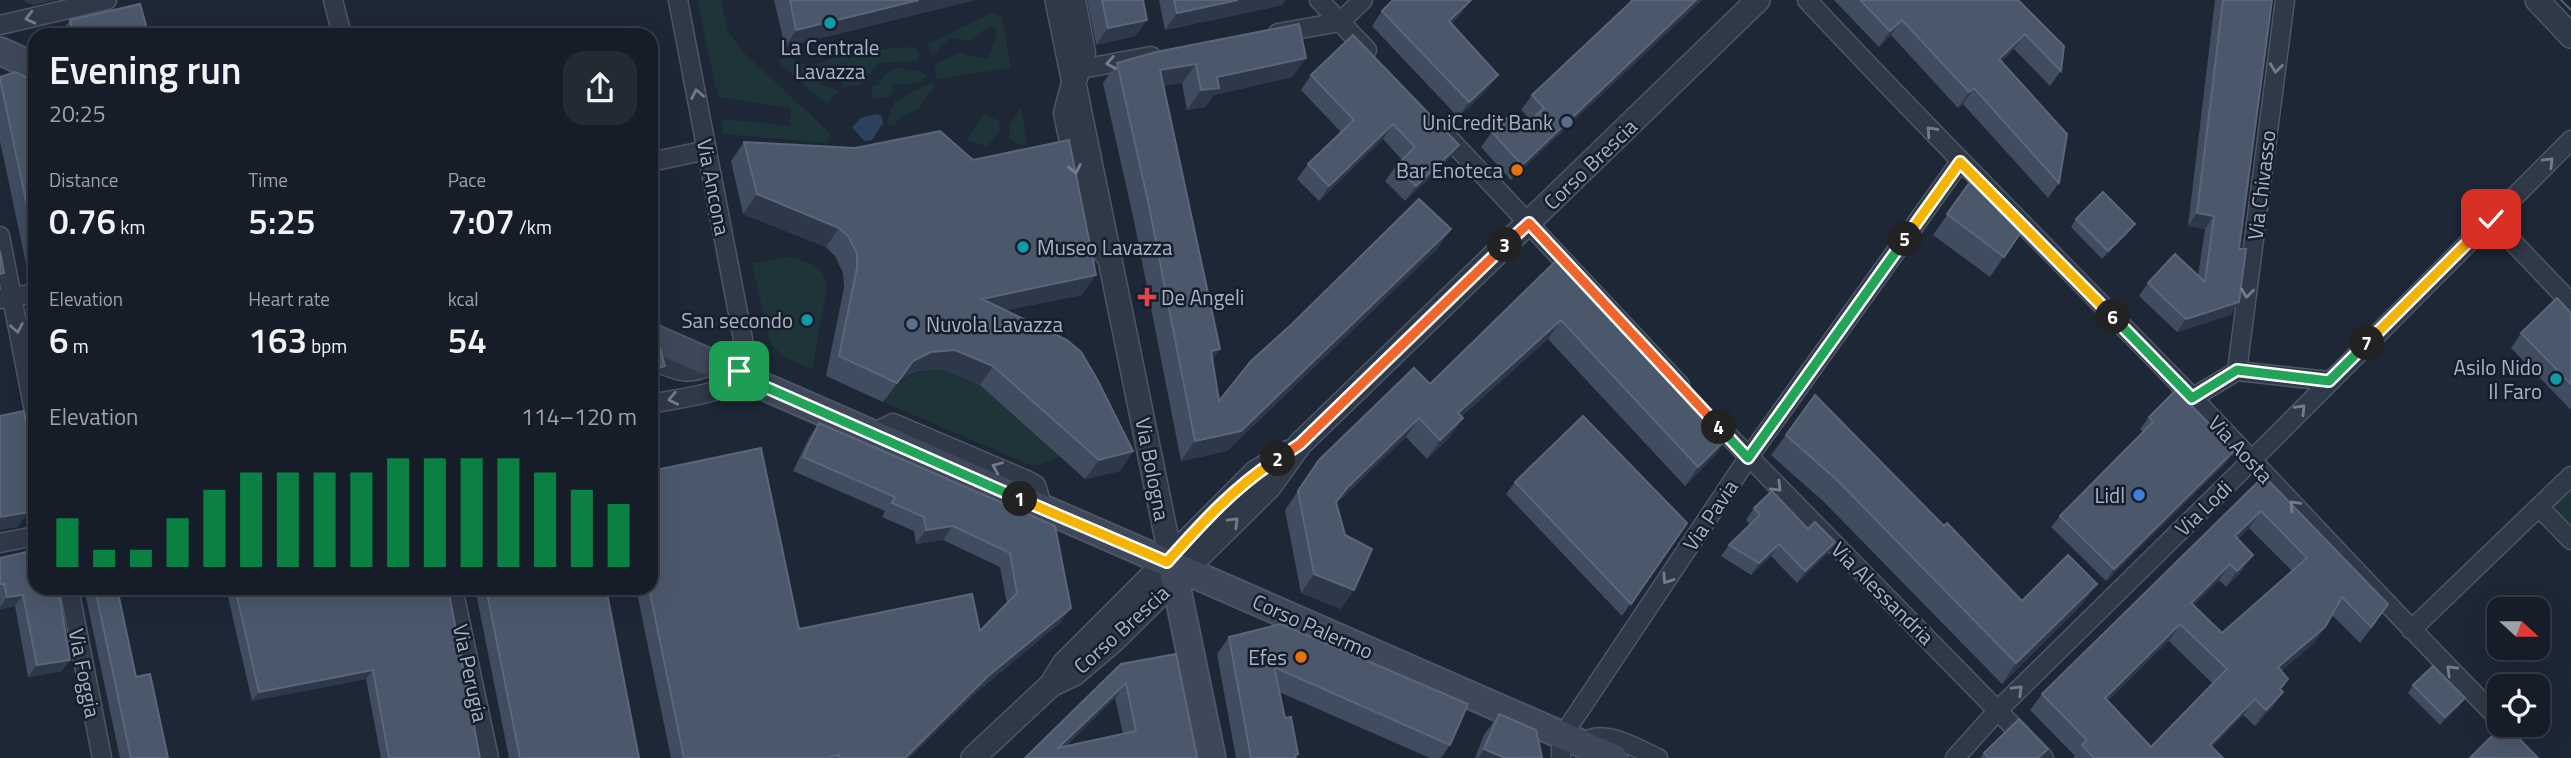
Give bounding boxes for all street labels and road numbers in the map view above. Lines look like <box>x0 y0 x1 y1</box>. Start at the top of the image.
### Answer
street label: Corso Brescia <box>1536 111 1645 217</box>
street label: Via Chivasso <box>2238 128 2284 242</box>
street label: Via Ancona <box>689 136 739 238</box>
street label: Via Aosta <box>2201 408 2281 491</box>
street label: Via Bologna <box>1127 415 1179 524</box>
street label: Via Pavia <box>1674 473 1746 557</box>
street label: Via Lodi <box>2167 473 2239 543</box>
street label: Via Alessandria <box>1824 534 1942 652</box>
street label: Corso Brescia <box>1066 577 1177 681</box>
street label: Corso Palermo <box>1247 585 1379 667</box>
street label: Via Perugia <box>445 621 497 725</box>
street label: Via Foggia <box>61 626 109 721</box>

